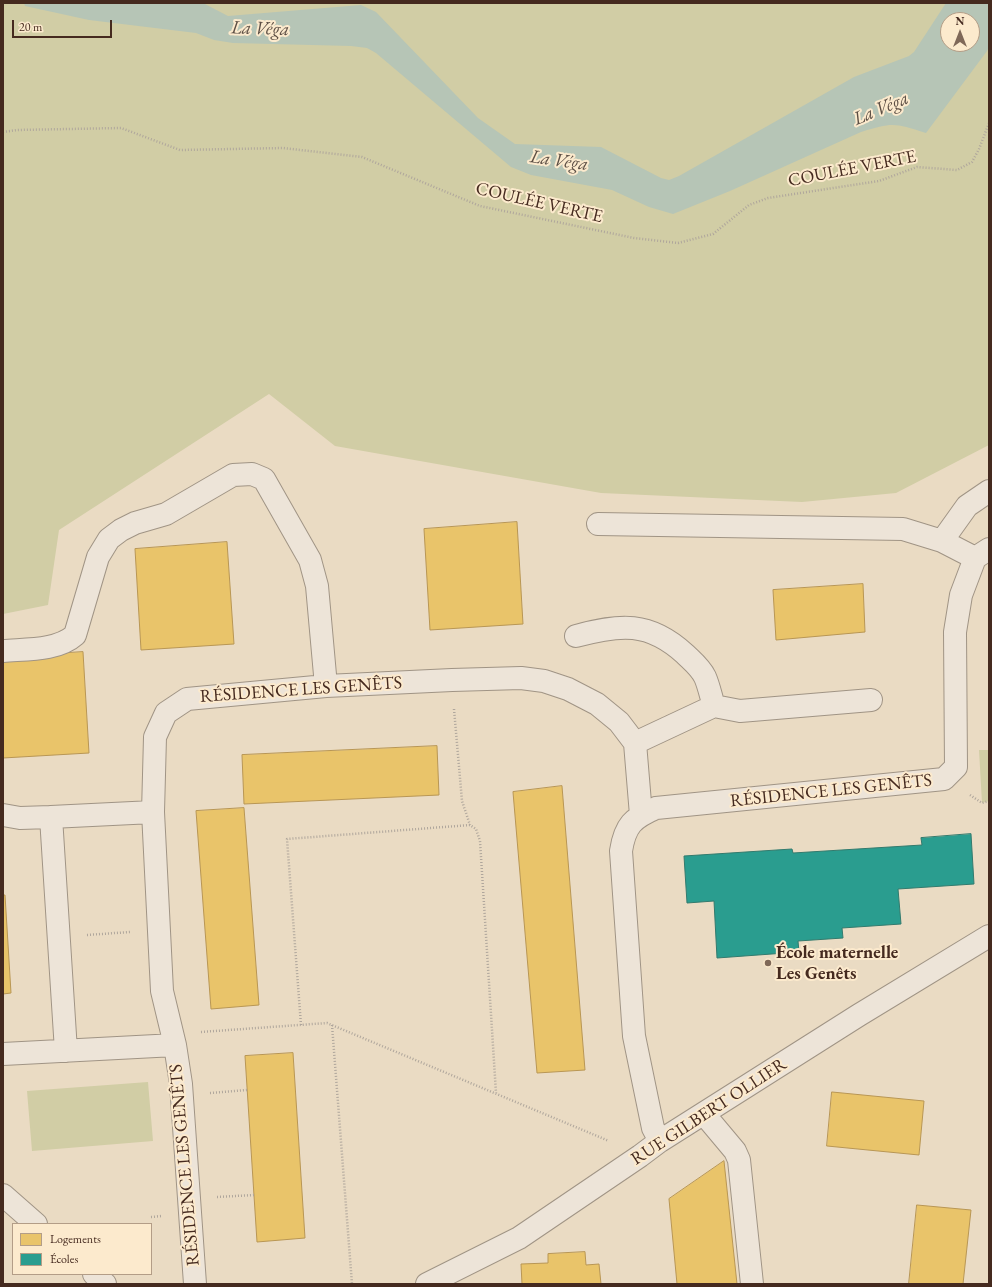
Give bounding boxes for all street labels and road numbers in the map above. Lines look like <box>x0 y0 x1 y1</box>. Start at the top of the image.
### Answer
street label: COULÉE VERTE <box>786 146 918 192</box>
street label: COULÉE VERTE <box>473 178 605 228</box>
street label: RÉSIDENCE LES GENÊTS <box>199 672 403 708</box>
street label: RÉSIDENCE LES GENÊTS <box>729 770 933 812</box>
street label: RUE GILBERT OLLIER <box>627 1054 791 1170</box>
street label: RÉSIDENCE LES GENÊTS <box>165 1063 205 1267</box>

